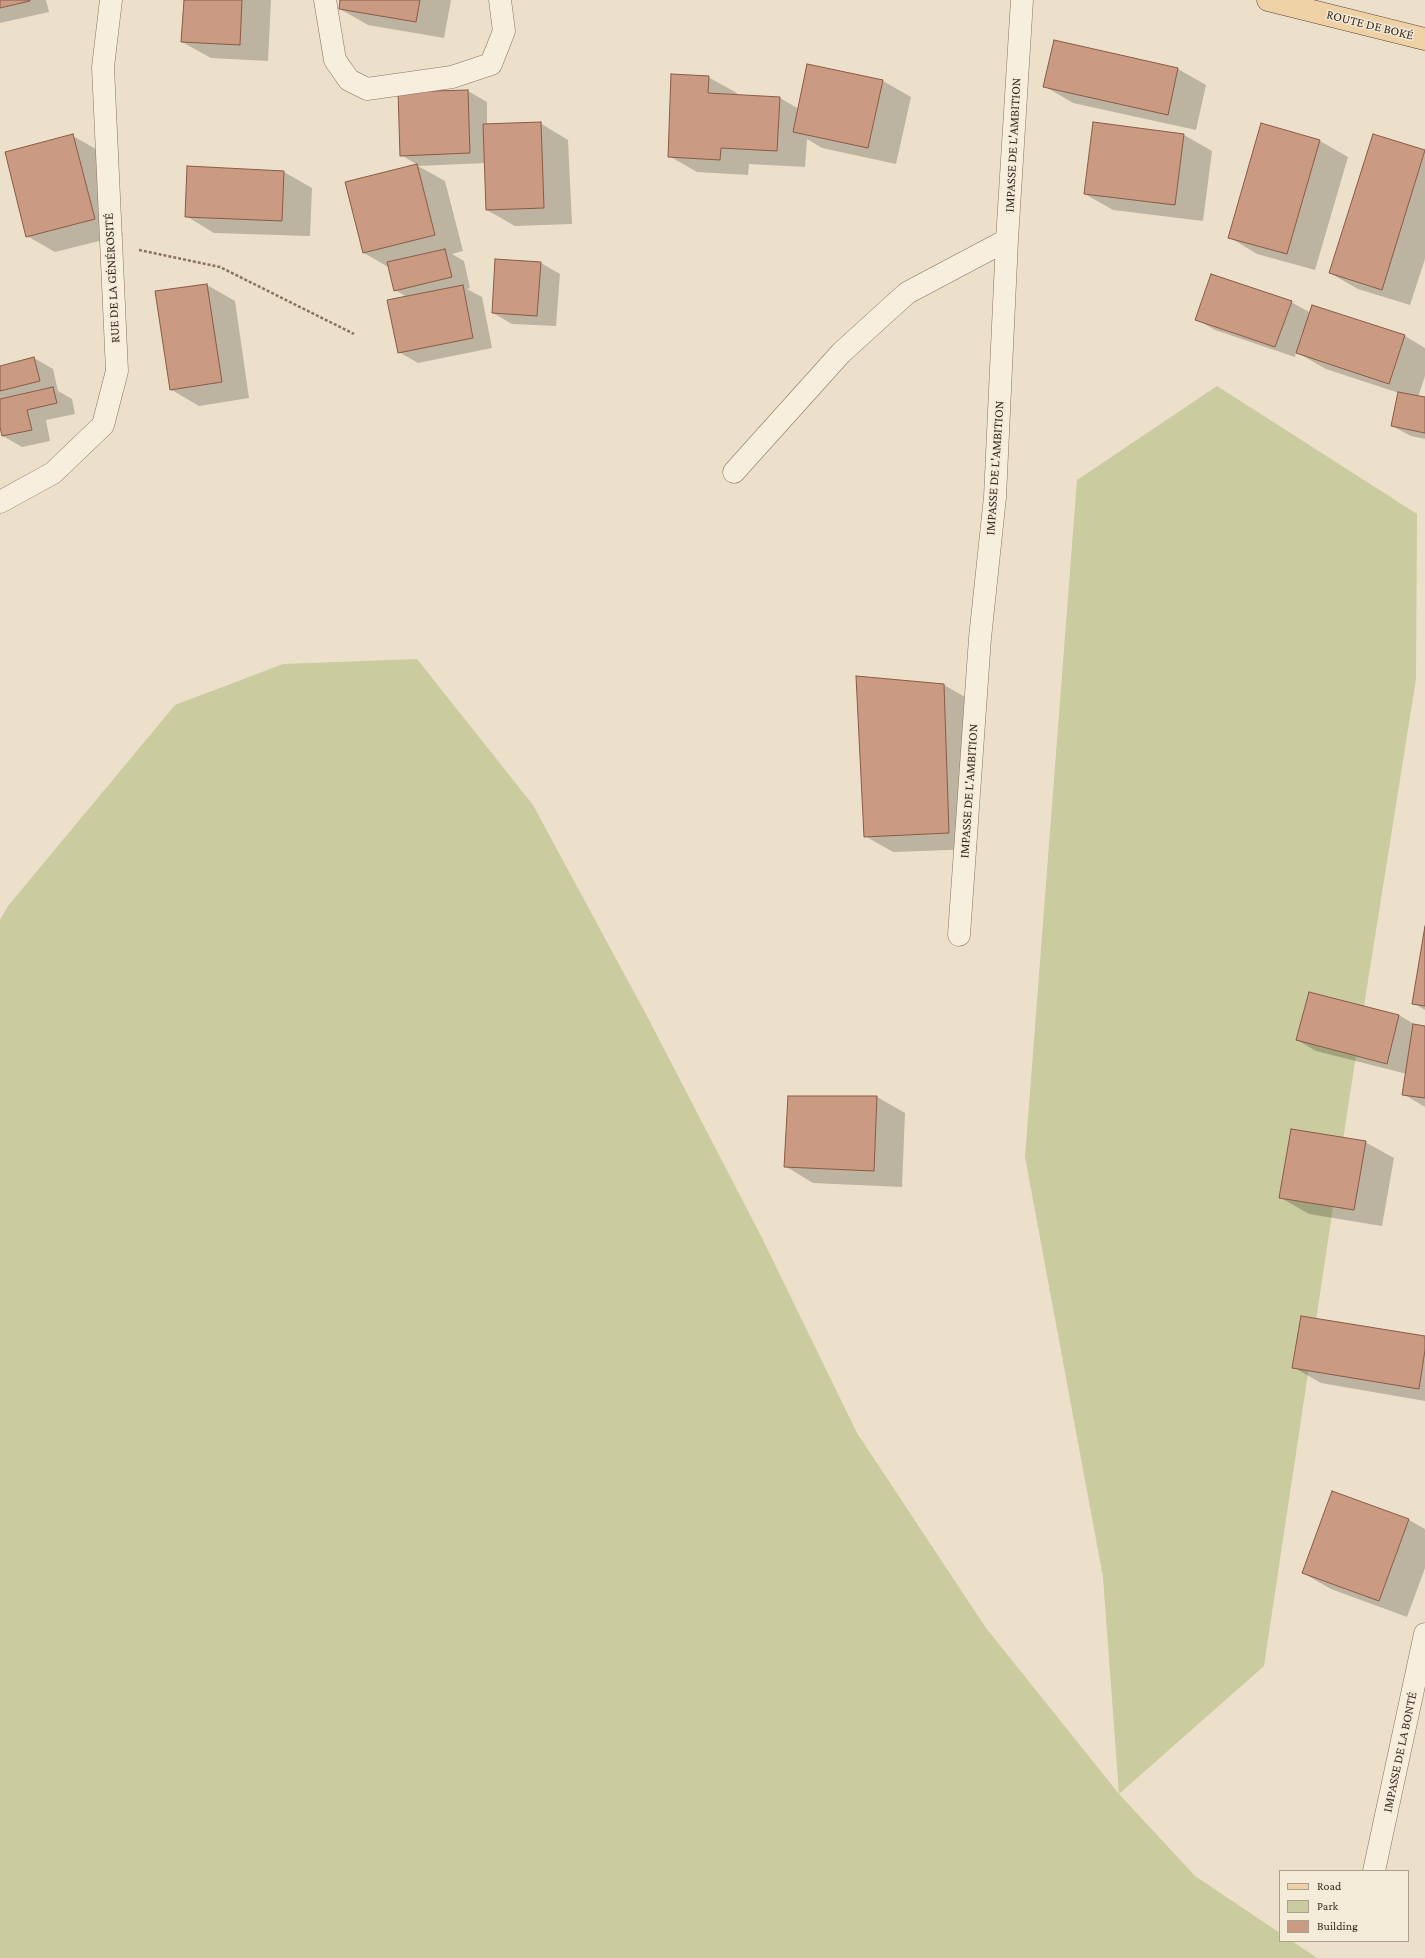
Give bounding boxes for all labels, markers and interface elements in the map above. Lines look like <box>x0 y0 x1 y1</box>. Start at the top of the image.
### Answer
street label: ROUTE DE BOKÉ <box>1325 7 1415 43</box>
street label: IMPASSE DE L'AMBITION <box>1002 77 1024 213</box>
street label: RUE DE LA GÉNÉROSITÉ <box>101 213 123 343</box>
street label: IMPASSE DE L'AMBITION <box>983 400 1007 536</box>
street label: IMPASSE DE L'AMBITION <box>957 723 981 859</box>
street label: IMPASSE DE LA BONTÉ <box>1380 1690 1420 1814</box>
legend <box>1279 1870 1409 1942</box>
text: Road <box>1317 1879 1341 1893</box>
text: Park <box>1317 1899 1338 1913</box>
text: Building <box>1317 1919 1358 1933</box>

